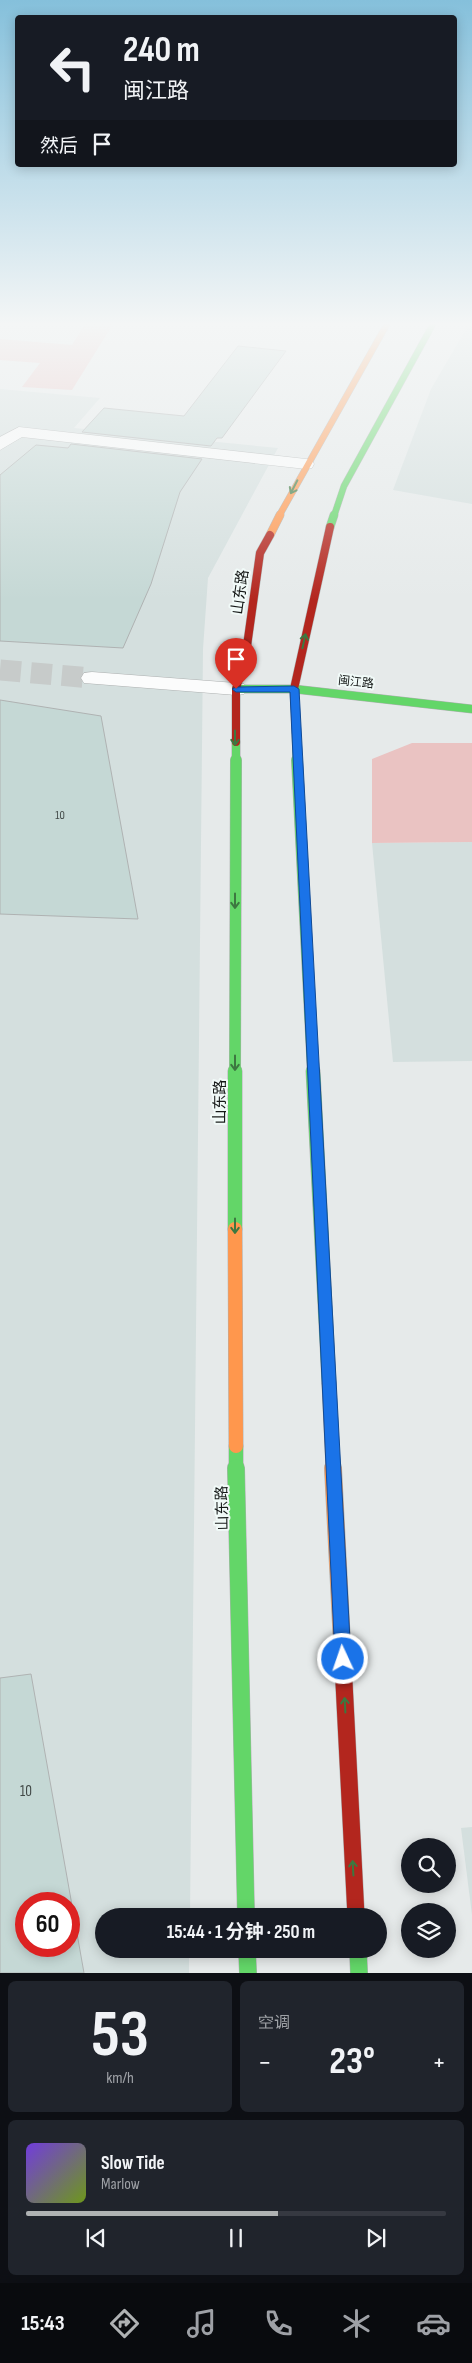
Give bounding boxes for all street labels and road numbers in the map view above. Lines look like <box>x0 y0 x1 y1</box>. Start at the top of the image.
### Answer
street label: 山东路 <box>228 568 253 616</box>
street label: 闽江路 <box>337 673 375 692</box>
street label: 山东路 <box>211 1079 230 1125</box>
street label: 山东路 <box>213 1485 232 1531</box>

